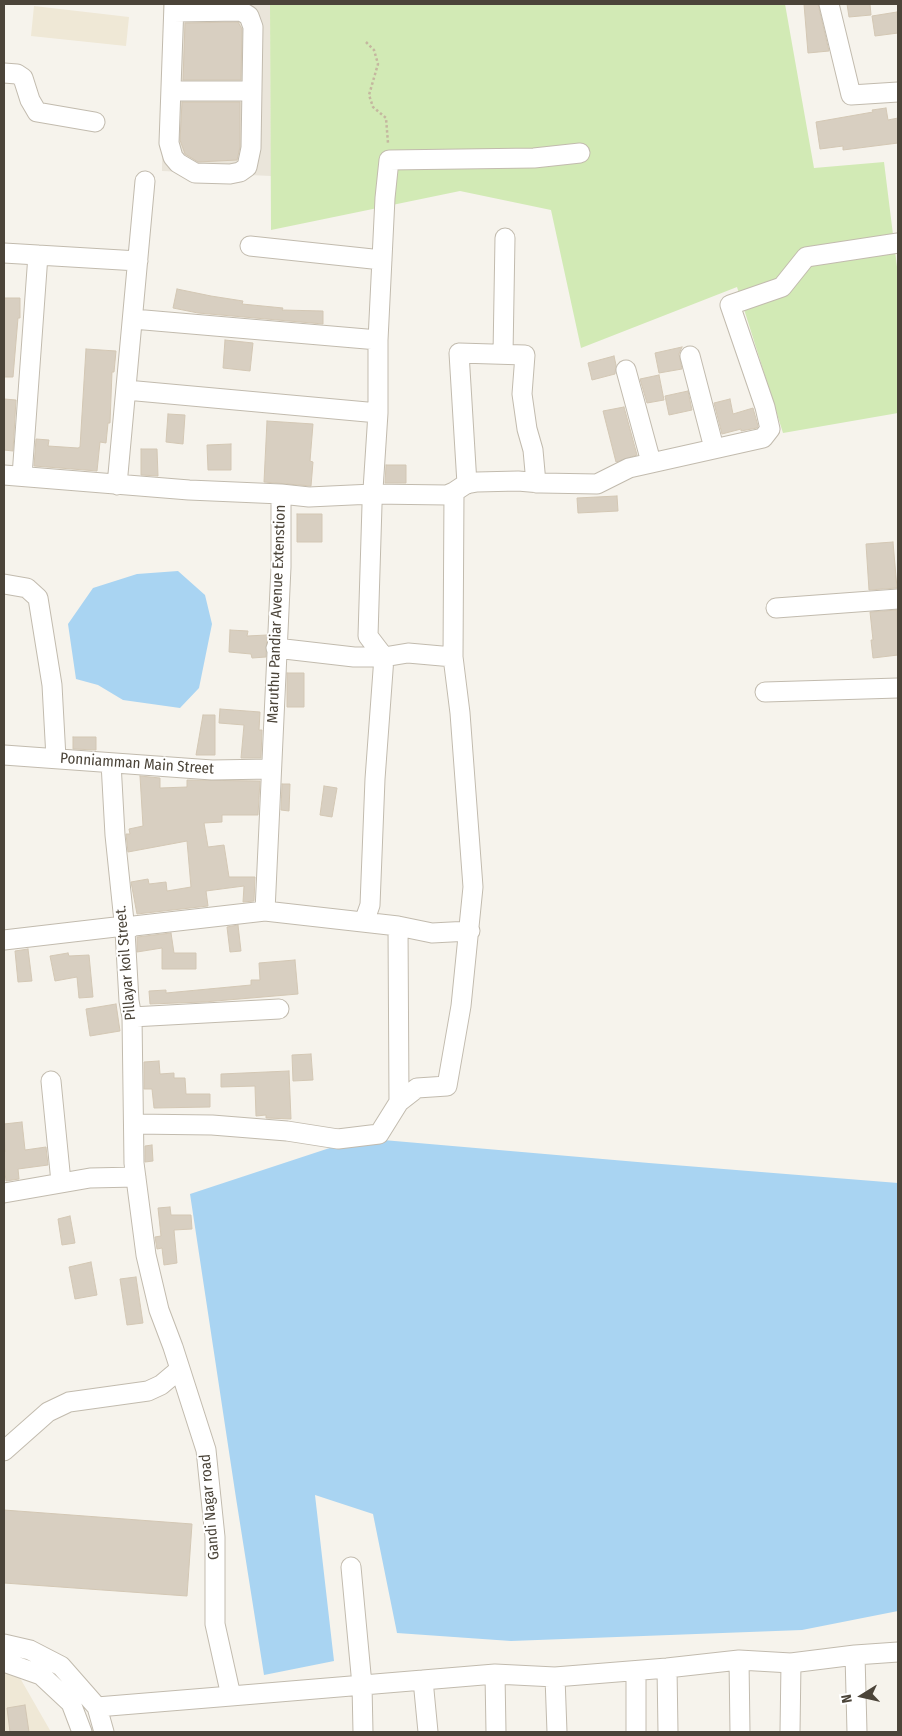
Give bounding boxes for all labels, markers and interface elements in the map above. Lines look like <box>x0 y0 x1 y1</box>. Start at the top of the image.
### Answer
street label: Maruthu Pandiar Avenue Extenstion <box>264 504 290 724</box>
street label: Ponniamman Main Street <box>59 750 215 778</box>
street label: Pillayar koil Street. <box>112 905 140 1021</box>
street label: Gandi Nagar road <box>196 1453 224 1561</box>
north arrow <box>837 1671 887 1721</box>
text: N <box>838 1693 856 1704</box>

